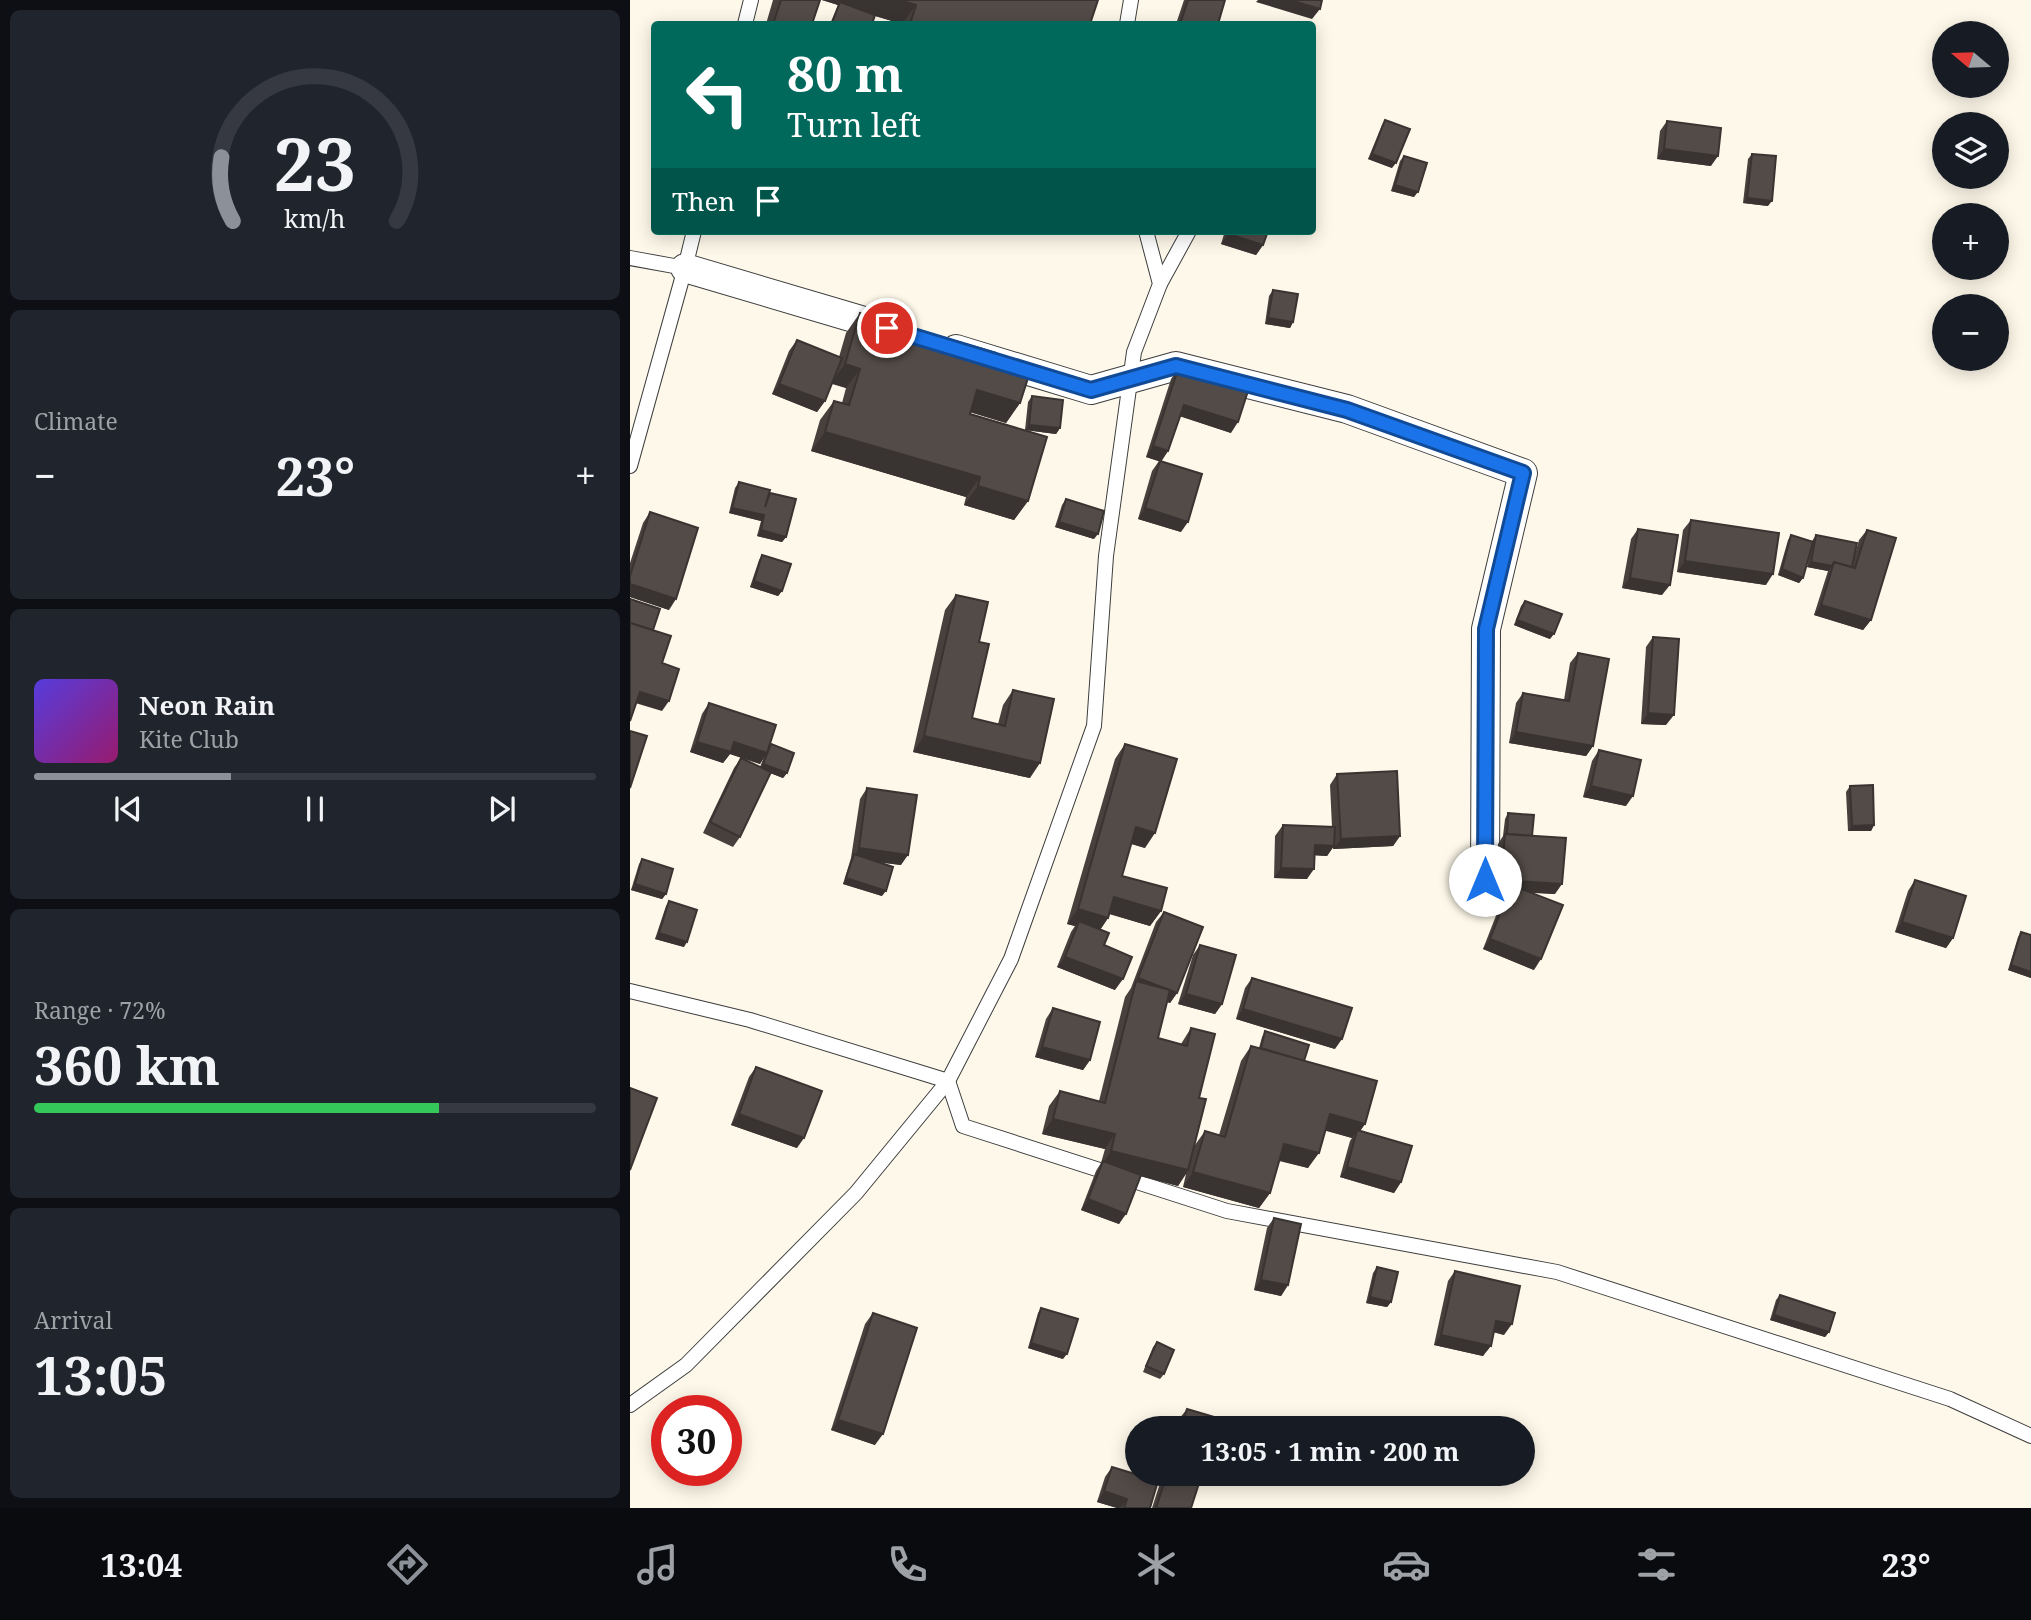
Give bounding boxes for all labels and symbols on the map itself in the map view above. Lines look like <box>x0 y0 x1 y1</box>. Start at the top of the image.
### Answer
north arrow <box>1932 21 2009 98</box>
pin <box>857 298 917 358</box>
position arrow <box>1448 843 1522 917</box>
speed limit sign: 30 <box>651 1395 742 1486</box>

